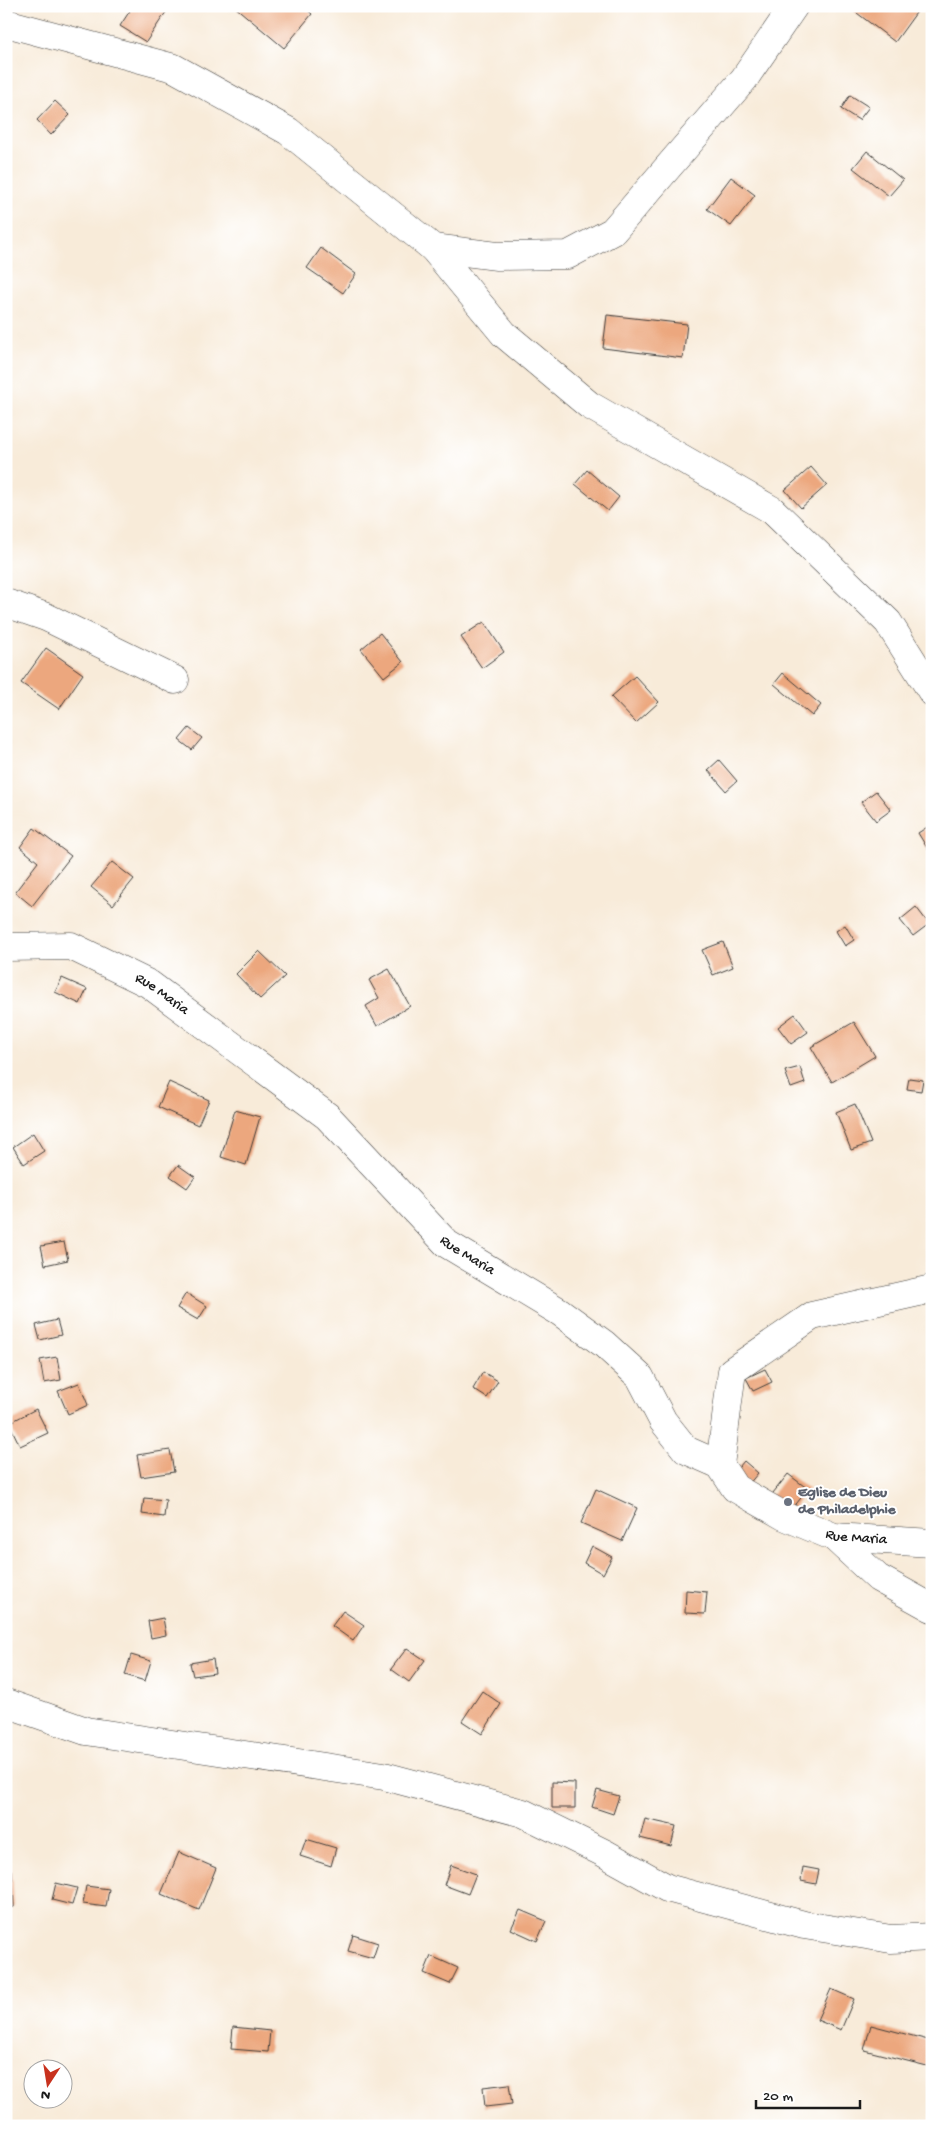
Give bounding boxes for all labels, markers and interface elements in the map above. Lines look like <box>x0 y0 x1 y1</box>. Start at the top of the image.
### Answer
street label: Rue Maria <box>132 969 193 1020</box>
street label: Rue Maria <box>435 1232 499 1280</box>
place label: Eglise de Dieu de Philadelphie <box>798 1484 897 1519</box>
marker: Eglise de Dieu de Philadelphie <box>782 1496 794 1508</box>
street label: Rue Maria <box>822 1525 888 1549</box>
north arrow <box>22 2060 72 2110</box>
scale bar <box>756 2077 859 2109</box>
text: N <box>40 2085 52 2104</box>
text: 20 m <box>763 2088 793 2106</box>

